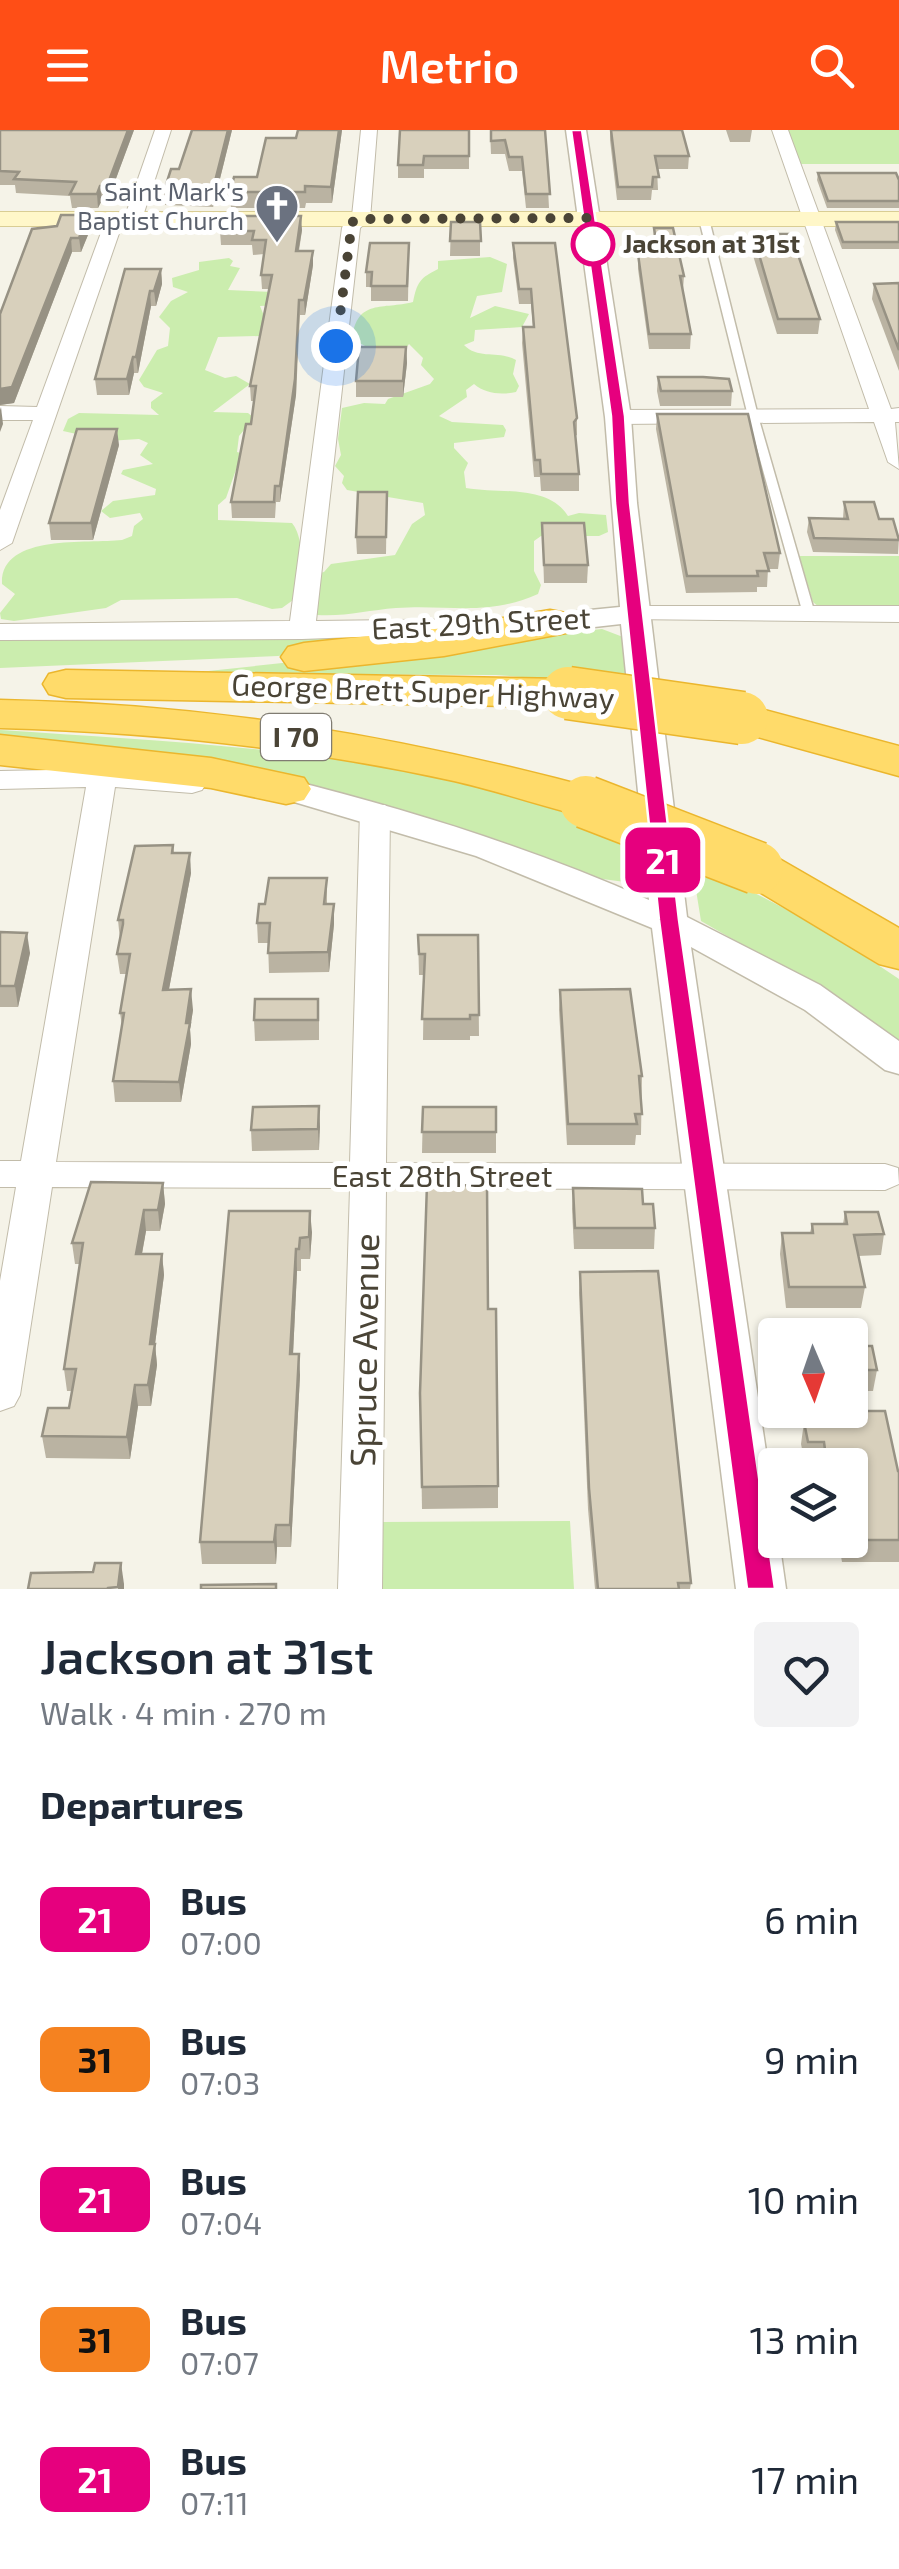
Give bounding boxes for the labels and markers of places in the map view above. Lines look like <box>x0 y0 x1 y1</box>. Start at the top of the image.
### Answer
place label: Saint Mark's Baptist Church <box>77 176 244 235</box>
church icon: Saint Mark's Baptist Church <box>254 183 300 244</box>
marker: Jackson at 31st <box>572 223 614 265</box>
place label: Jackson at 31st <box>623 228 800 258</box>

